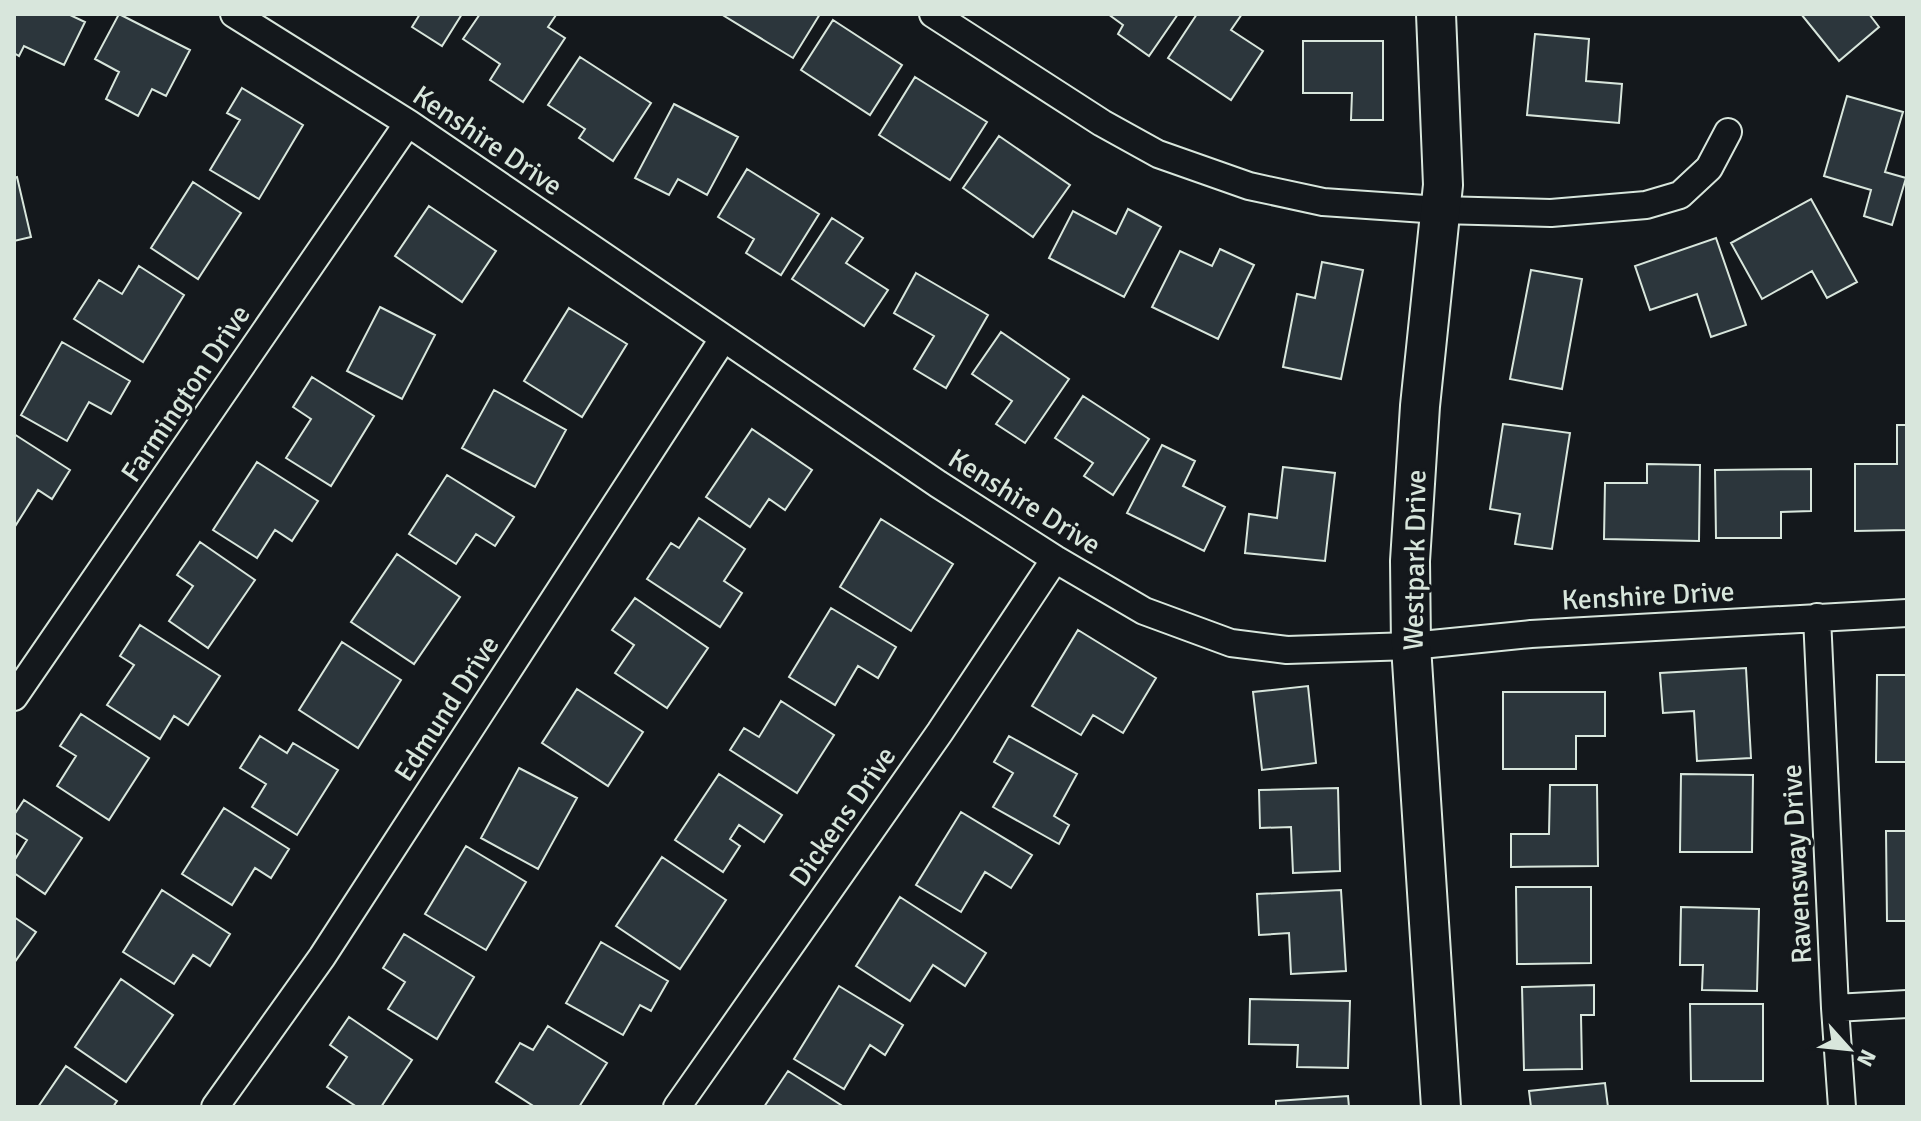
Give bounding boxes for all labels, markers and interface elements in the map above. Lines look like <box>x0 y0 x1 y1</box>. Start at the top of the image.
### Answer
street label: Kenshire Drive <box>406 78 569 203</box>
street label: Farmington Drive <box>114 299 258 489</box>
street label: Kenshire Drive <box>942 442 1107 562</box>
street label: Westpark Drive <box>1396 469 1434 651</box>
street label: Kenshire Drive <box>1561 574 1735 618</box>
street label: Edmund Drive <box>387 629 507 788</box>
street label: Dickens Drive <box>782 740 903 893</box>
street label: Ravensway Drive <box>1775 763 1819 965</box>
north arrow <box>1809 1009 1889 1089</box>
text: N <box>1851 1045 1882 1071</box>

